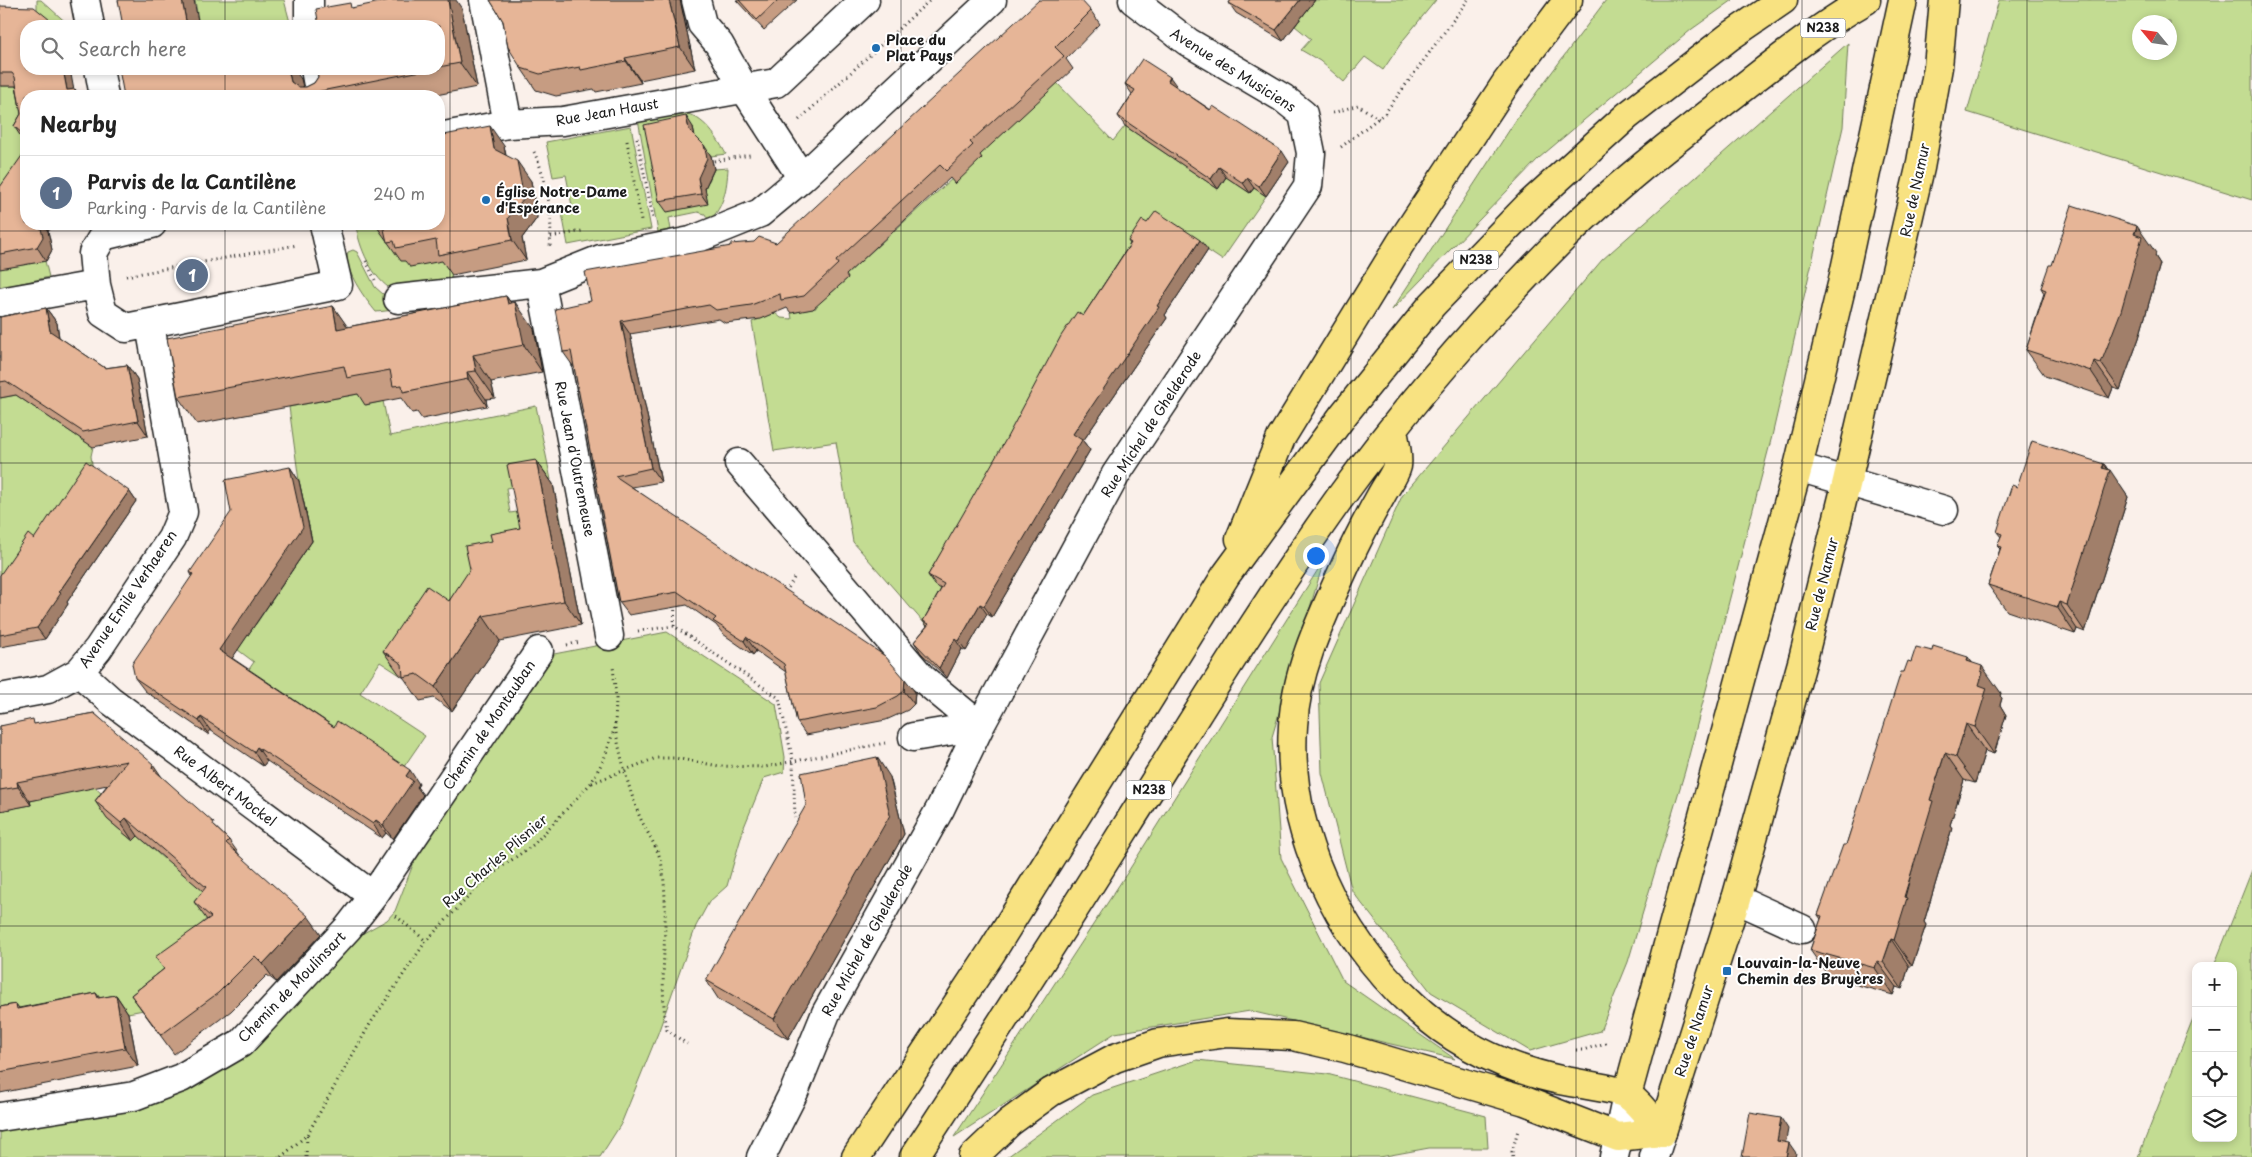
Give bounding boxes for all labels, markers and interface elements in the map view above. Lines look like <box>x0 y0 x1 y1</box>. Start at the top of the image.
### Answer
north arrow <box>2132 15 2177 60</box>
road number: N238 <box>1800 18 1846 38</box>
search box <box>20 20 445 75</box>
street label: Avenue des Musiciens <box>1166 22 1300 117</box>
place label: Place du Plat Pays <box>886 29 953 66</box>
icon: search <box>38 34 66 62</box>
text: Search here <box>78 34 187 62</box>
marker: Place du Plat Pays <box>870 42 882 54</box>
street label: Rue Jean Haust <box>554 92 660 131</box>
text: Nearby <box>40 107 117 139</box>
street label: Rue de Namur <box>1894 140 1935 239</box>
text: Parvis de la Cantilène <box>87 167 296 195</box>
text: 1 <box>52 181 60 205</box>
text: 240 m <box>373 181 425 205</box>
place label: Église Notre-Dame d'Espérance <box>496 181 627 218</box>
marker: Église Notre-Dame d'Espérance <box>480 194 492 206</box>
text: Parking · Parvis de la Cantilène <box>87 195 326 219</box>
road number: N238 <box>1454 250 1498 270</box>
pin: 1 <box>176 256 208 294</box>
street label: Rue Michel de Ghelderode <box>1095 346 1206 501</box>
street label: Rue Jean d'Outremeuse <box>550 379 601 539</box>
street label: Avenue Emile Verhaeren <box>74 526 182 672</box>
street label: Rue de Namur <box>1800 534 1843 633</box>
your location <box>1303 543 1329 569</box>
street label: Chemin de Montauban <box>437 656 540 794</box>
street label: Rue Albert Mockel <box>170 740 281 831</box>
road number: N238 <box>1126 780 1172 800</box>
street label: Rue Charles Plisnier <box>437 809 552 912</box>
street label: Rue Michel de Ghelderode <box>816 860 917 1020</box>
street label: Chemin de Moulinsart <box>233 926 351 1047</box>
place label: Louvain-la-Neuve Chemin des Bruyères <box>1737 952 1884 989</box>
map controls <box>2192 962 2237 1142</box>
button: + <box>2192 962 2237 1007</box>
marker: Louvain-la-Neuve Chemin des Bruyères <box>1721 965 1733 977</box>
street label: Rue de Namur <box>1669 982 1718 1080</box>
button: − <box>2192 1007 2237 1052</box>
button: locate <box>2192 1052 2237 1097</box>
button: layers <box>2192 1097 2237 1142</box>

